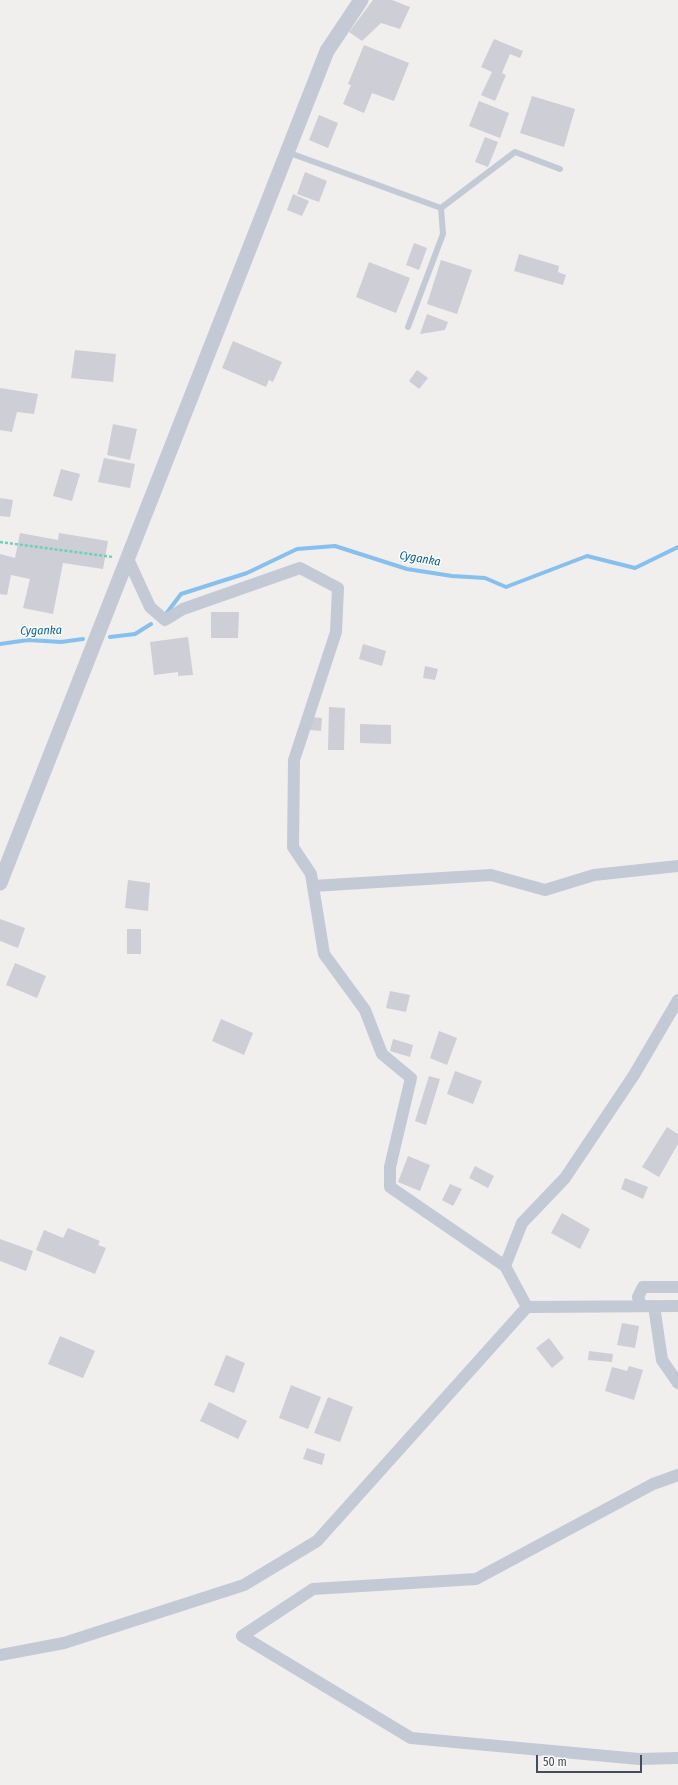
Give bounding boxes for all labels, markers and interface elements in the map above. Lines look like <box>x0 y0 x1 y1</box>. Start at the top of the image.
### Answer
water label: Cyganka <box>398 548 442 570</box>
water label: Cyganka <box>20 623 62 639</box>
scale bar <box>538 1747 644 1773</box>
text: 50 m <box>543 1755 567 1769</box>

